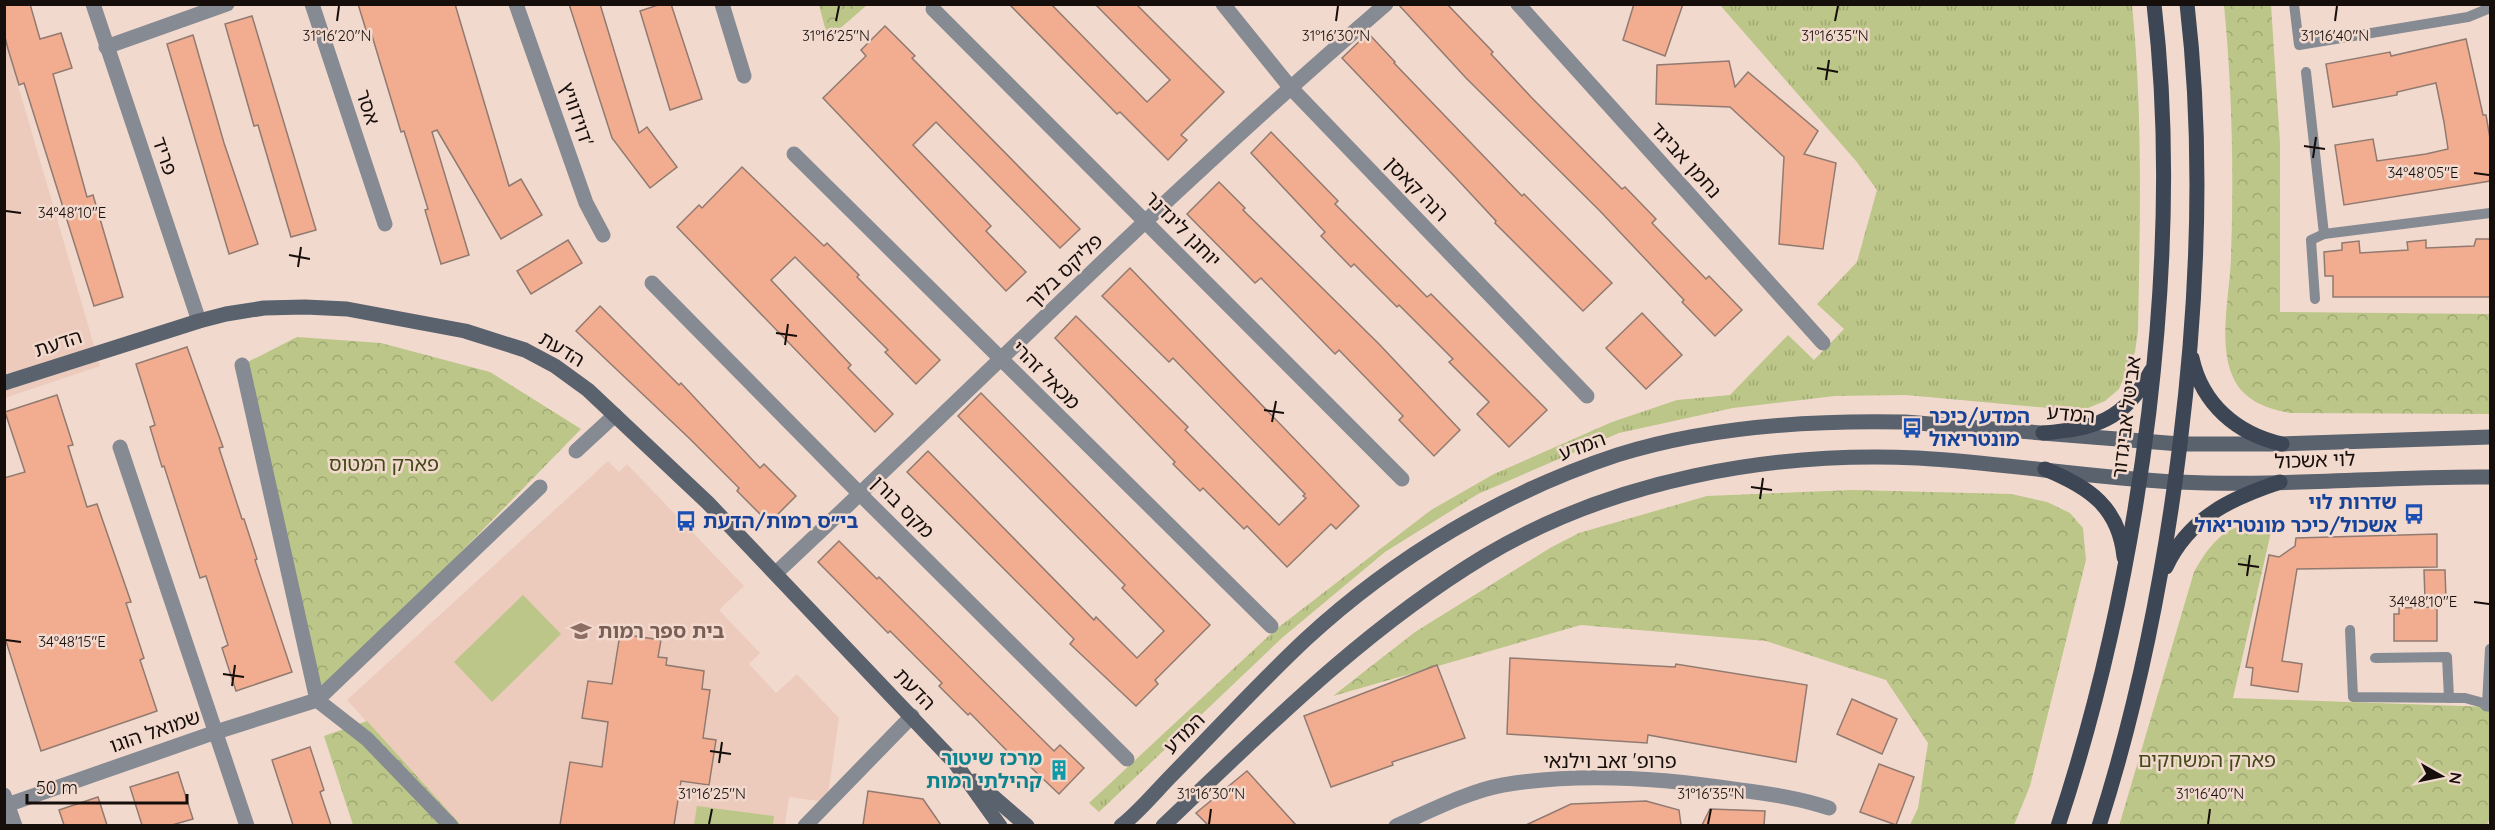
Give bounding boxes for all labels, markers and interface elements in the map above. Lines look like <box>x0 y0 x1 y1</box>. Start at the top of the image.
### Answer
text: 31°16'20"N <box>303 26 371 45</box>
text: 31°16'25"N <box>802 26 870 45</box>
text: 31°16'30"N <box>1302 26 1370 45</box>
text: 31°16'35"N <box>1801 26 1869 45</box>
text: 31°16'40"N <box>2301 26 2369 45</box>
street label: דוידוויץ' <box>555 79 600 149</box>
street label: אסר <box>351 86 386 128</box>
street label: נחמן אביגד <box>1646 116 1727 203</box>
street label: פריד <box>147 133 184 178</box>
street label: רנה קאסן <box>1380 151 1454 226</box>
text: 34°48'05"E <box>2387 163 2459 182</box>
street label: יוחנן לינדנר <box>1140 185 1227 272</box>
text: 34°48'10"E <box>38 203 106 222</box>
street label: פליקס בלוך <box>1020 228 1108 314</box>
street label: הדעת <box>31 323 85 362</box>
street label: הדעת <box>535 325 590 372</box>
street label: מכאל זהרי <box>1007 335 1086 414</box>
street label: אביטל אביגדור <box>2106 354 2145 479</box>
street label: המדע <box>2046 399 2096 428</box>
place label: המדע/כיכר מונטריאול <box>1929 403 2030 451</box>
bus stop icon: המדע/כיכר מונטריאול <box>1900 416 1924 440</box>
street label: המדע <box>1555 425 1609 466</box>
street label: לוי אשכול <box>2274 446 2356 473</box>
park label: פארק המטוס <box>329 451 439 476</box>
street label: מקס בורן <box>867 470 940 543</box>
place label: שדרות לוי אשכול/כיכר מונטריאול <box>2194 489 2397 537</box>
bus stop icon: שדרות לוי אשכול/כיכר מונטריאול <box>2402 502 2426 526</box>
place label: בי״ס רמות/הדעת <box>703 508 858 533</box>
bus stop icon: בי״ס רמות/הדעת <box>674 509 698 533</box>
text: 34°48'10"E <box>2389 592 2457 611</box>
place label: בית ספר רמות <box>598 618 725 643</box>
school or university icon: בית ספר רמות <box>569 619 593 643</box>
text: 34°48'15"E <box>38 632 106 651</box>
street label: הדעת <box>889 662 941 715</box>
street label: שמואל הוגו <box>106 703 203 758</box>
street label: המדע <box>1158 707 1210 759</box>
place label: מרכז שיטור קהילתי רמות <box>926 745 1042 793</box>
north arrow <box>2411 746 2471 806</box>
park label: פארק המשחקים <box>2138 747 2276 772</box>
street label: פרופ' זאב וילנאי <box>1543 748 1677 773</box>
building icon: מרכז שיטור קהילתי רמות <box>1047 758 1071 782</box>
scale bar <box>27 767 188 805</box>
text: N <box>2445 771 2467 786</box>
text: 50 m <box>36 776 78 799</box>
text: 31°16'25"N <box>678 784 746 803</box>
text: 31°16'30"N <box>1177 784 1245 803</box>
text: 31°16'35"N <box>1677 784 1745 803</box>
text: 31°16'40"N <box>2176 784 2244 803</box>

